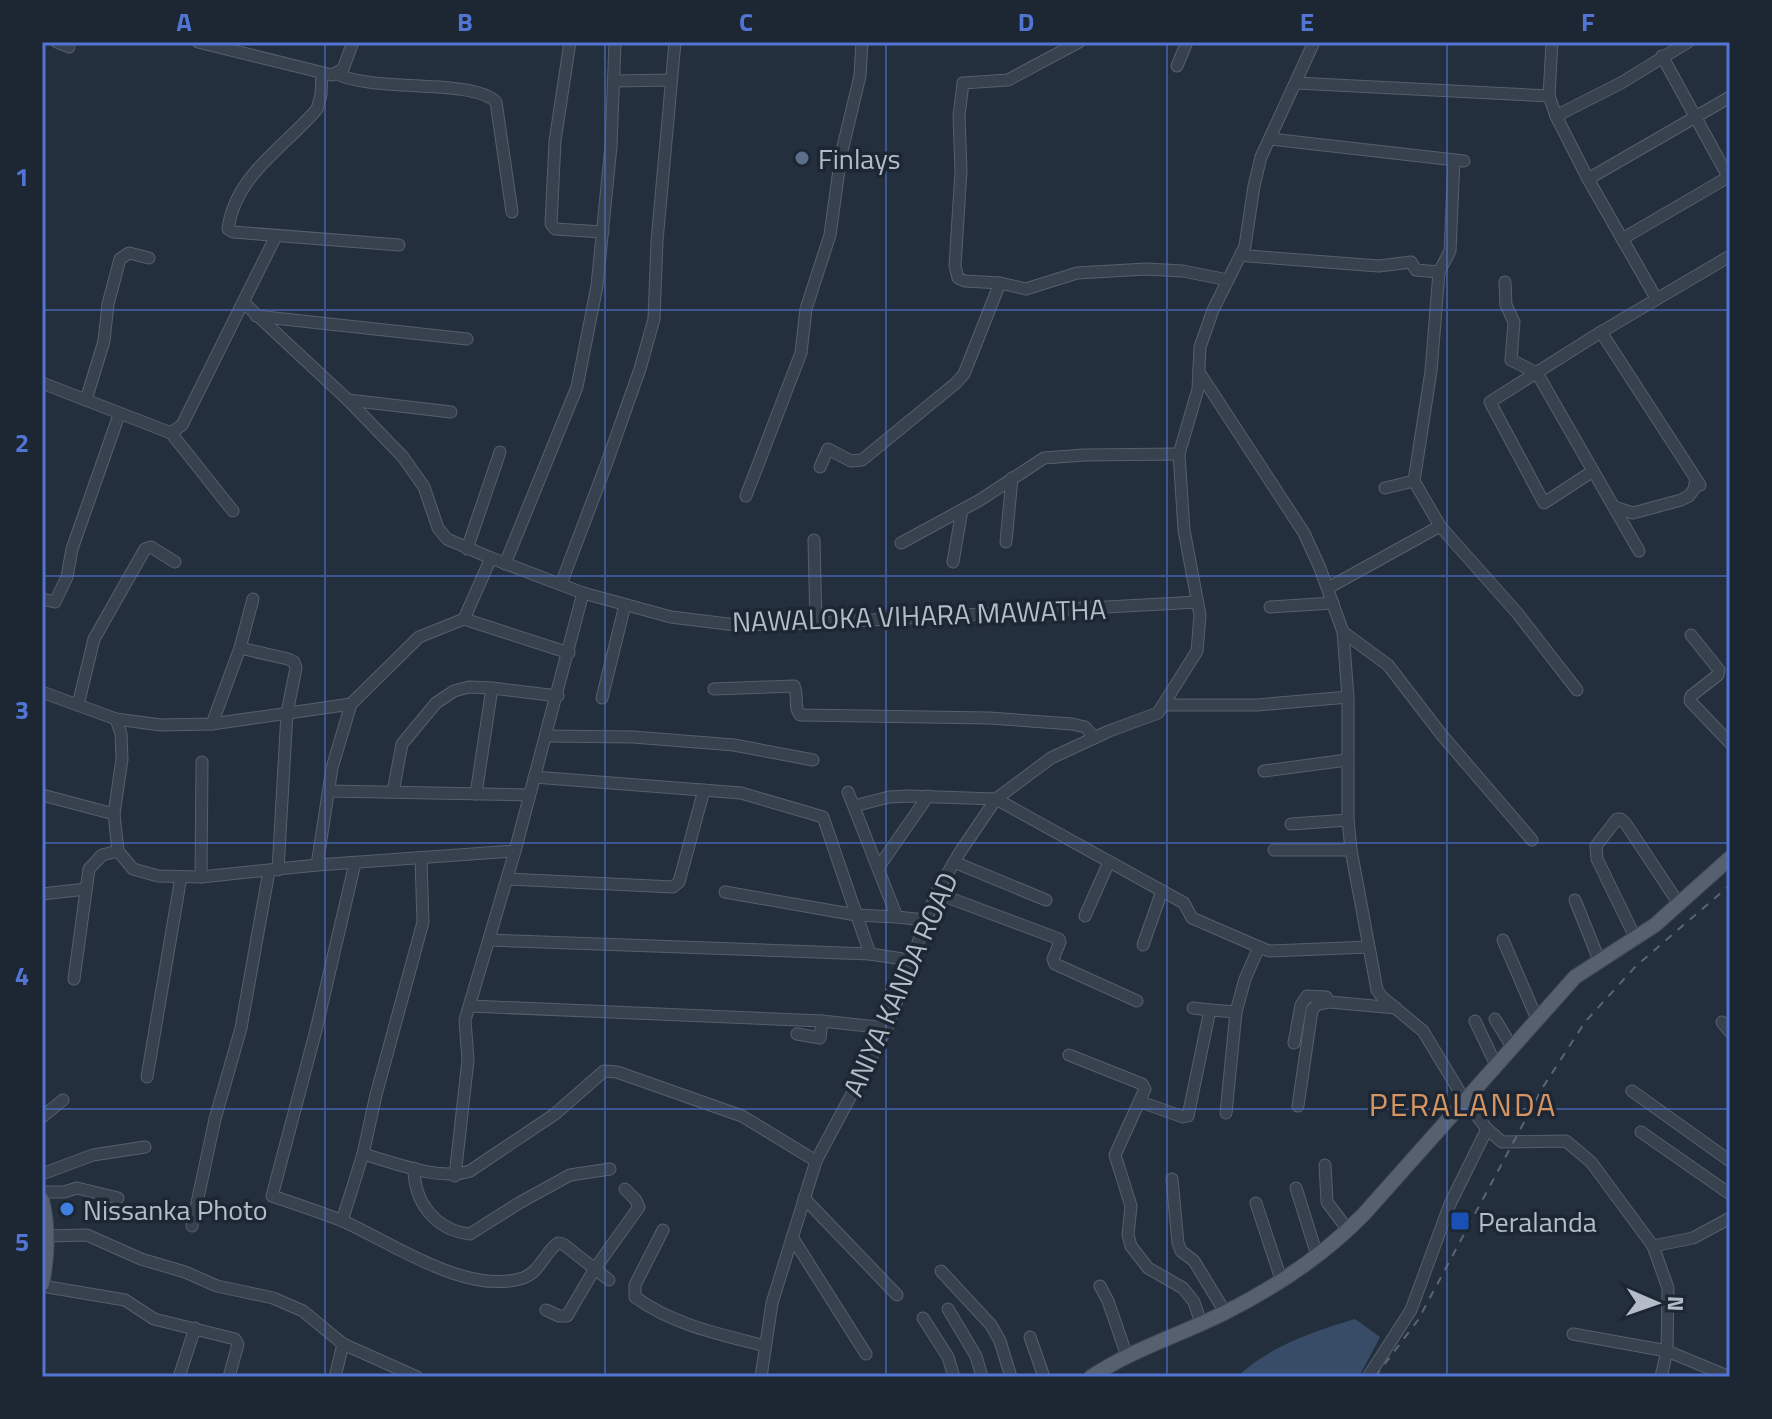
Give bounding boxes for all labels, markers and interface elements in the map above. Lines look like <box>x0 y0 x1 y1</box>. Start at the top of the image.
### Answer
text: A <box>176 2 192 41</box>
text: B <box>457 2 473 41</box>
text: C <box>739 2 753 41</box>
text: D <box>1018 2 1034 41</box>
text: E <box>1300 2 1314 41</box>
text: F <box>1581 2 1595 41</box>
place label: Finlays <box>818 137 901 180</box>
marker: Finlays <box>793 149 811 167</box>
text: 1 <box>15 157 29 196</box>
text: 2 <box>15 423 29 462</box>
street label: NAWALOKA VIHARA MAWATHA <box>731 587 1107 643</box>
text: 3 <box>15 690 29 729</box>
street label: ANIYA KANDA ROAD <box>831 865 969 1103</box>
text: 4 <box>15 956 29 995</box>
district label: PERALANDA <box>1369 1080 1557 1128</box>
place label: Nissanka Photo <box>83 1188 268 1231</box>
marker: Nissanka Photo <box>58 1200 76 1218</box>
place label: Peralanda <box>1478 1200 1597 1243</box>
marker: Peralanda <box>1449 1210 1471 1232</box>
text: 5 <box>15 1222 29 1261</box>
north arrow <box>1616 1263 1696 1343</box>
text: N <box>1659 1295 1693 1312</box>

